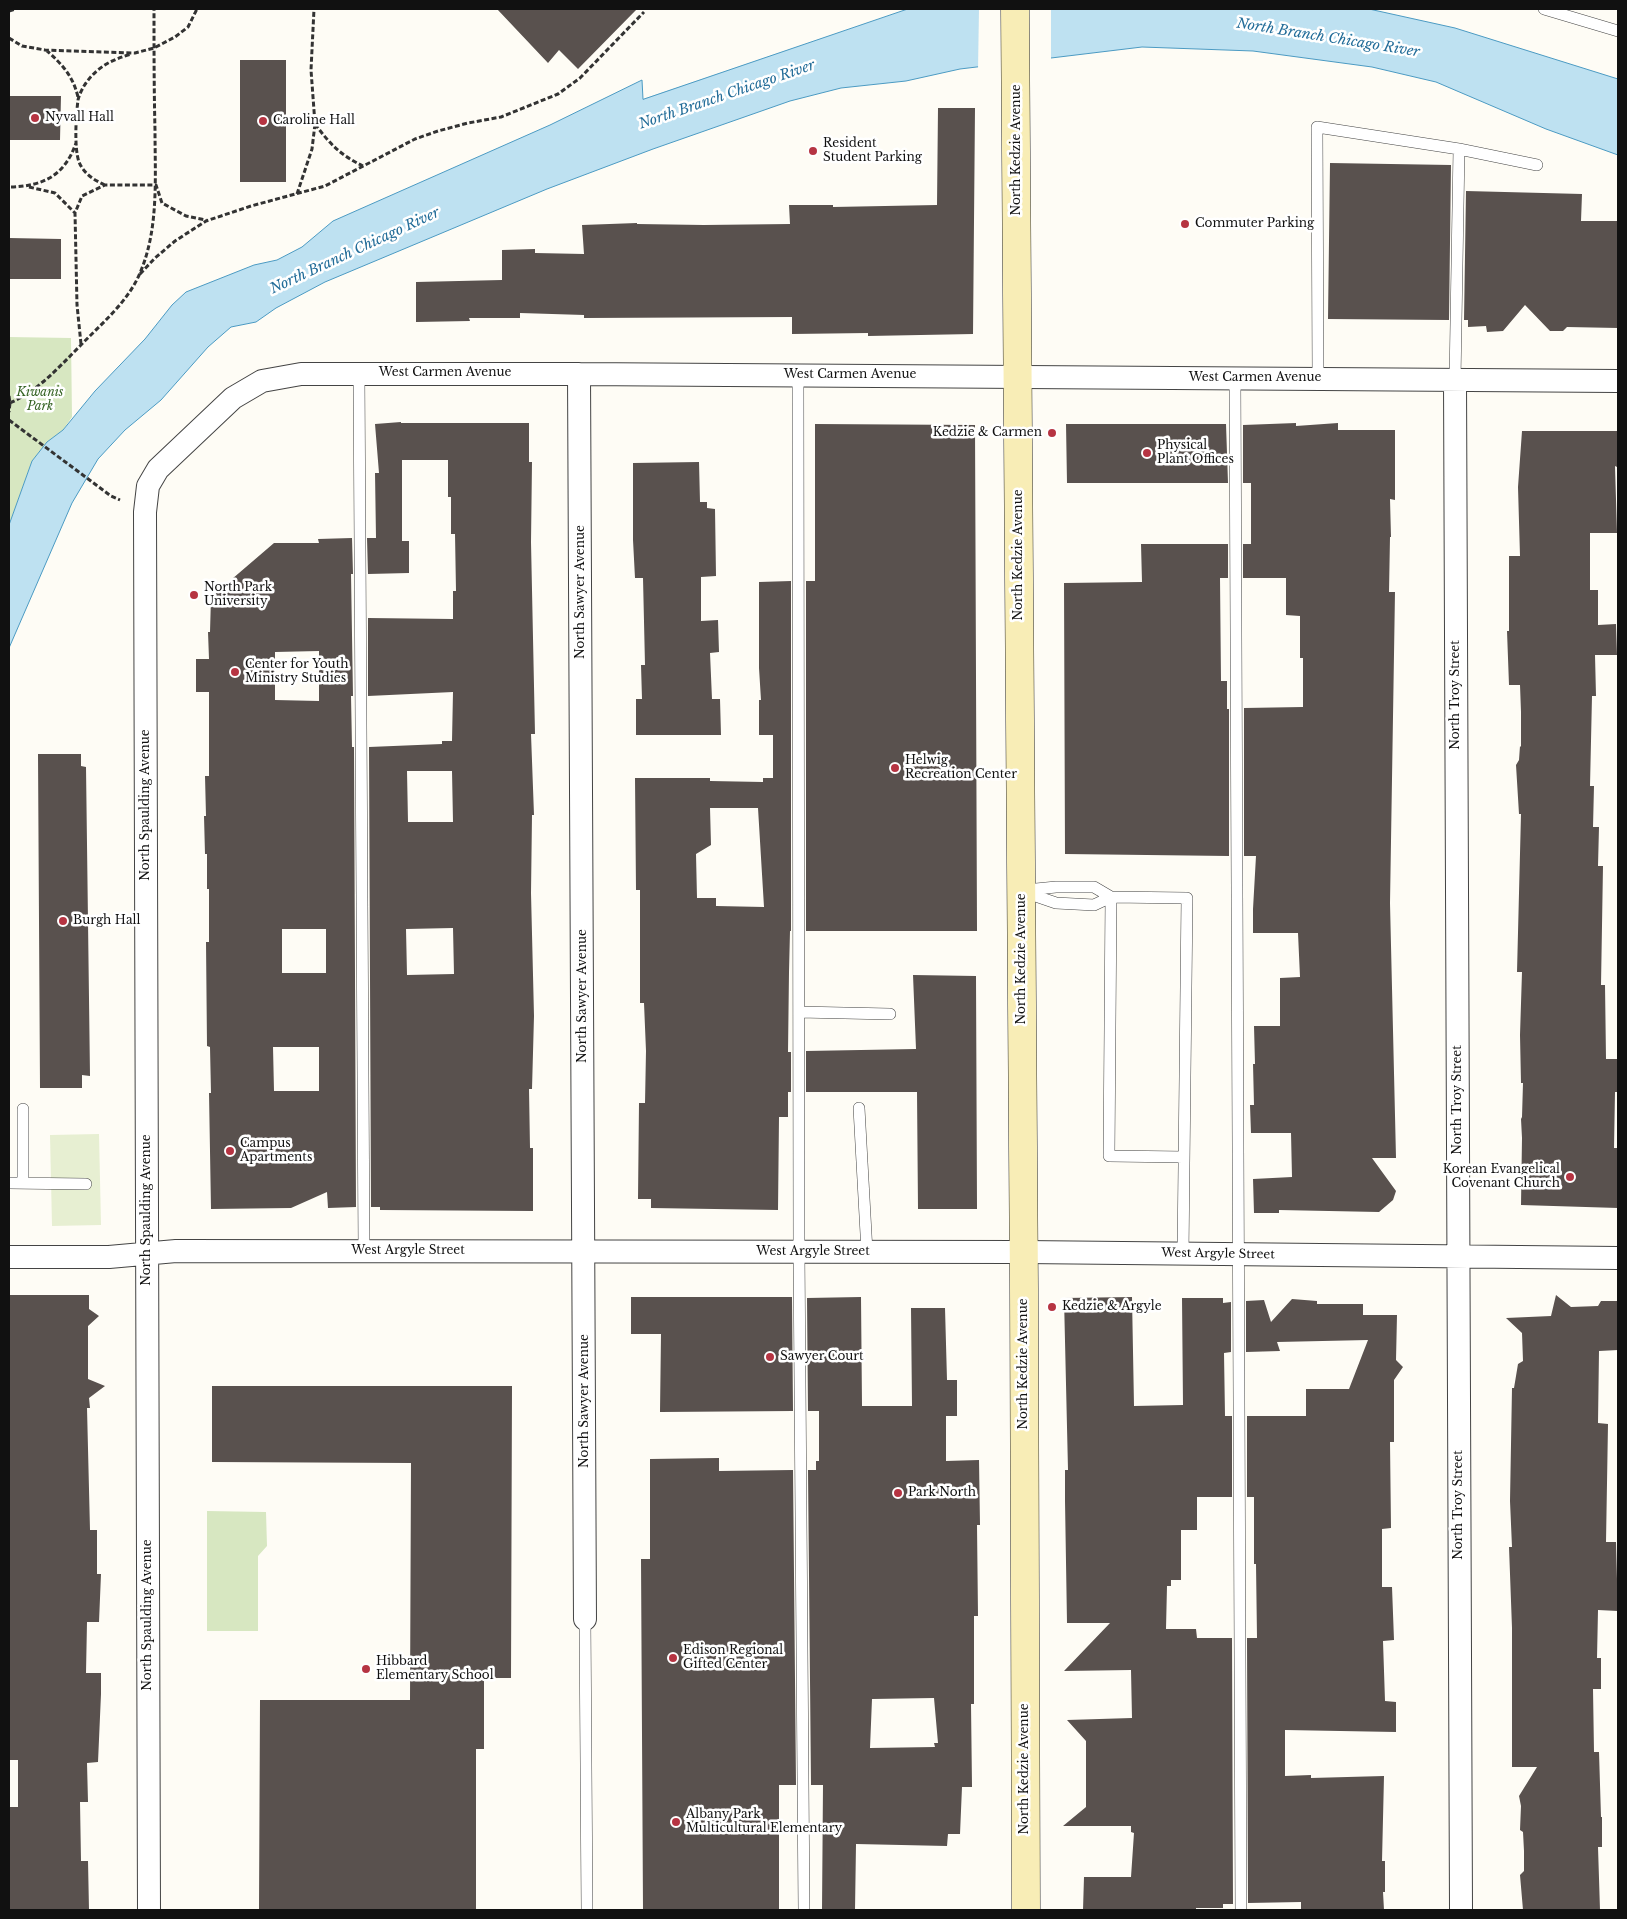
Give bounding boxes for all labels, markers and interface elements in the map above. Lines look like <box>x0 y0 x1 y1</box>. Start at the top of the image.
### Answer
water label: North Branch Chicago River <box>1235 15 1421 61</box>
water label: North Branch Chicago River <box>637 57 817 133</box>
street label: North Kedzie Avenue <box>1010 84 1024 216</box>
place label: Nyvall Hall <box>45 111 114 125</box>
marker: Nyvall Hall <box>29 112 41 124</box>
place label: Caroline Hall <box>273 114 355 128</box>
marker: Caroline Hall <box>257 115 269 127</box>
place label: Resident Student Parking <box>823 137 922 165</box>
marker: Resident Student Parking <box>807 145 819 157</box>
water label: North Branch Chicago River <box>268 204 442 298</box>
place label: Commuter Parking <box>1195 217 1314 231</box>
marker: Commuter Parking <box>1179 218 1191 230</box>
street label: West Carmen Avenue <box>379 366 511 380</box>
street label: West Carmen Avenue <box>784 368 916 382</box>
street label: West Carmen Avenue <box>1189 371 1321 385</box>
park label: Kiwanis Park <box>17 386 63 414</box>
place label: Kedzie & Carmen <box>933 426 1042 440</box>
marker: Kedzie & Carmen <box>1046 427 1058 439</box>
place label: Physical Plant Offices <box>1157 439 1234 467</box>
marker: Physical Plant Offices <box>1141 447 1153 459</box>
street label: North Kedzie Avenue <box>1012 489 1026 621</box>
street label: North Sawyer Avenue <box>574 525 588 659</box>
place label: North Park University <box>204 581 272 609</box>
marker: North Park University <box>188 589 200 601</box>
street label: North Troy Street <box>1449 640 1463 750</box>
place label: Center for Youth Ministry Studies <box>245 658 348 686</box>
marker: Center for Youth Ministry Studies <box>229 666 241 678</box>
street label: North Spaulding Avenue <box>139 729 153 881</box>
place label: Helwig Recreation Center <box>905 754 1017 782</box>
marker: Helwig Recreation Center <box>889 762 901 774</box>
street label: North Kedzie Avenue <box>1015 893 1029 1025</box>
place label: Burgh Hall <box>73 914 140 928</box>
marker: Burgh Hall <box>57 915 69 927</box>
street label: North Sawyer Avenue <box>576 929 590 1063</box>
street label: North Troy Street <box>1451 1045 1465 1155</box>
street label: North Spaulding Avenue <box>140 1134 154 1286</box>
place label: Campus Apartments <box>240 1137 312 1165</box>
marker: Campus Apartments <box>224 1145 236 1157</box>
place label: Korean Evangelical Covenant Church <box>1443 1163 1560 1191</box>
marker: Korean Evangelical Covenant Church <box>1564 1171 1576 1183</box>
street label: West Argyle Street <box>351 1244 465 1258</box>
street label: West Argyle Street <box>756 1245 870 1259</box>
street label: West Argyle Street <box>1161 1246 1275 1262</box>
street label: North Kedzie Avenue <box>1017 1298 1031 1430</box>
place label: Kedzie & Argyle <box>1062 1300 1162 1314</box>
marker: Kedzie & Argyle <box>1046 1301 1058 1313</box>
street label: North Sawyer Avenue <box>578 1334 592 1468</box>
place label: Sawyer Court <box>780 1350 864 1364</box>
marker: Sawyer Court <box>764 1351 776 1363</box>
street label: North Troy Street <box>1452 1450 1466 1560</box>
place label: Park North <box>908 1486 976 1500</box>
marker: Park North <box>892 1487 904 1499</box>
street label: North Spaulding Avenue <box>141 1539 155 1691</box>
place label: Edison Regional Gifted Center <box>683 1644 783 1672</box>
marker: Edison Regional Gifted Center <box>667 1652 679 1664</box>
place label: Hibbard Elementary School <box>376 1655 494 1683</box>
marker: Hibbard Elementary School <box>360 1663 372 1675</box>
street label: North Kedzie Avenue <box>1018 1703 1032 1835</box>
place label: Albany Park Multicultural Elementary <box>686 1808 842 1836</box>
marker: Albany Park Multicultural Elementary <box>670 1816 682 1828</box>

